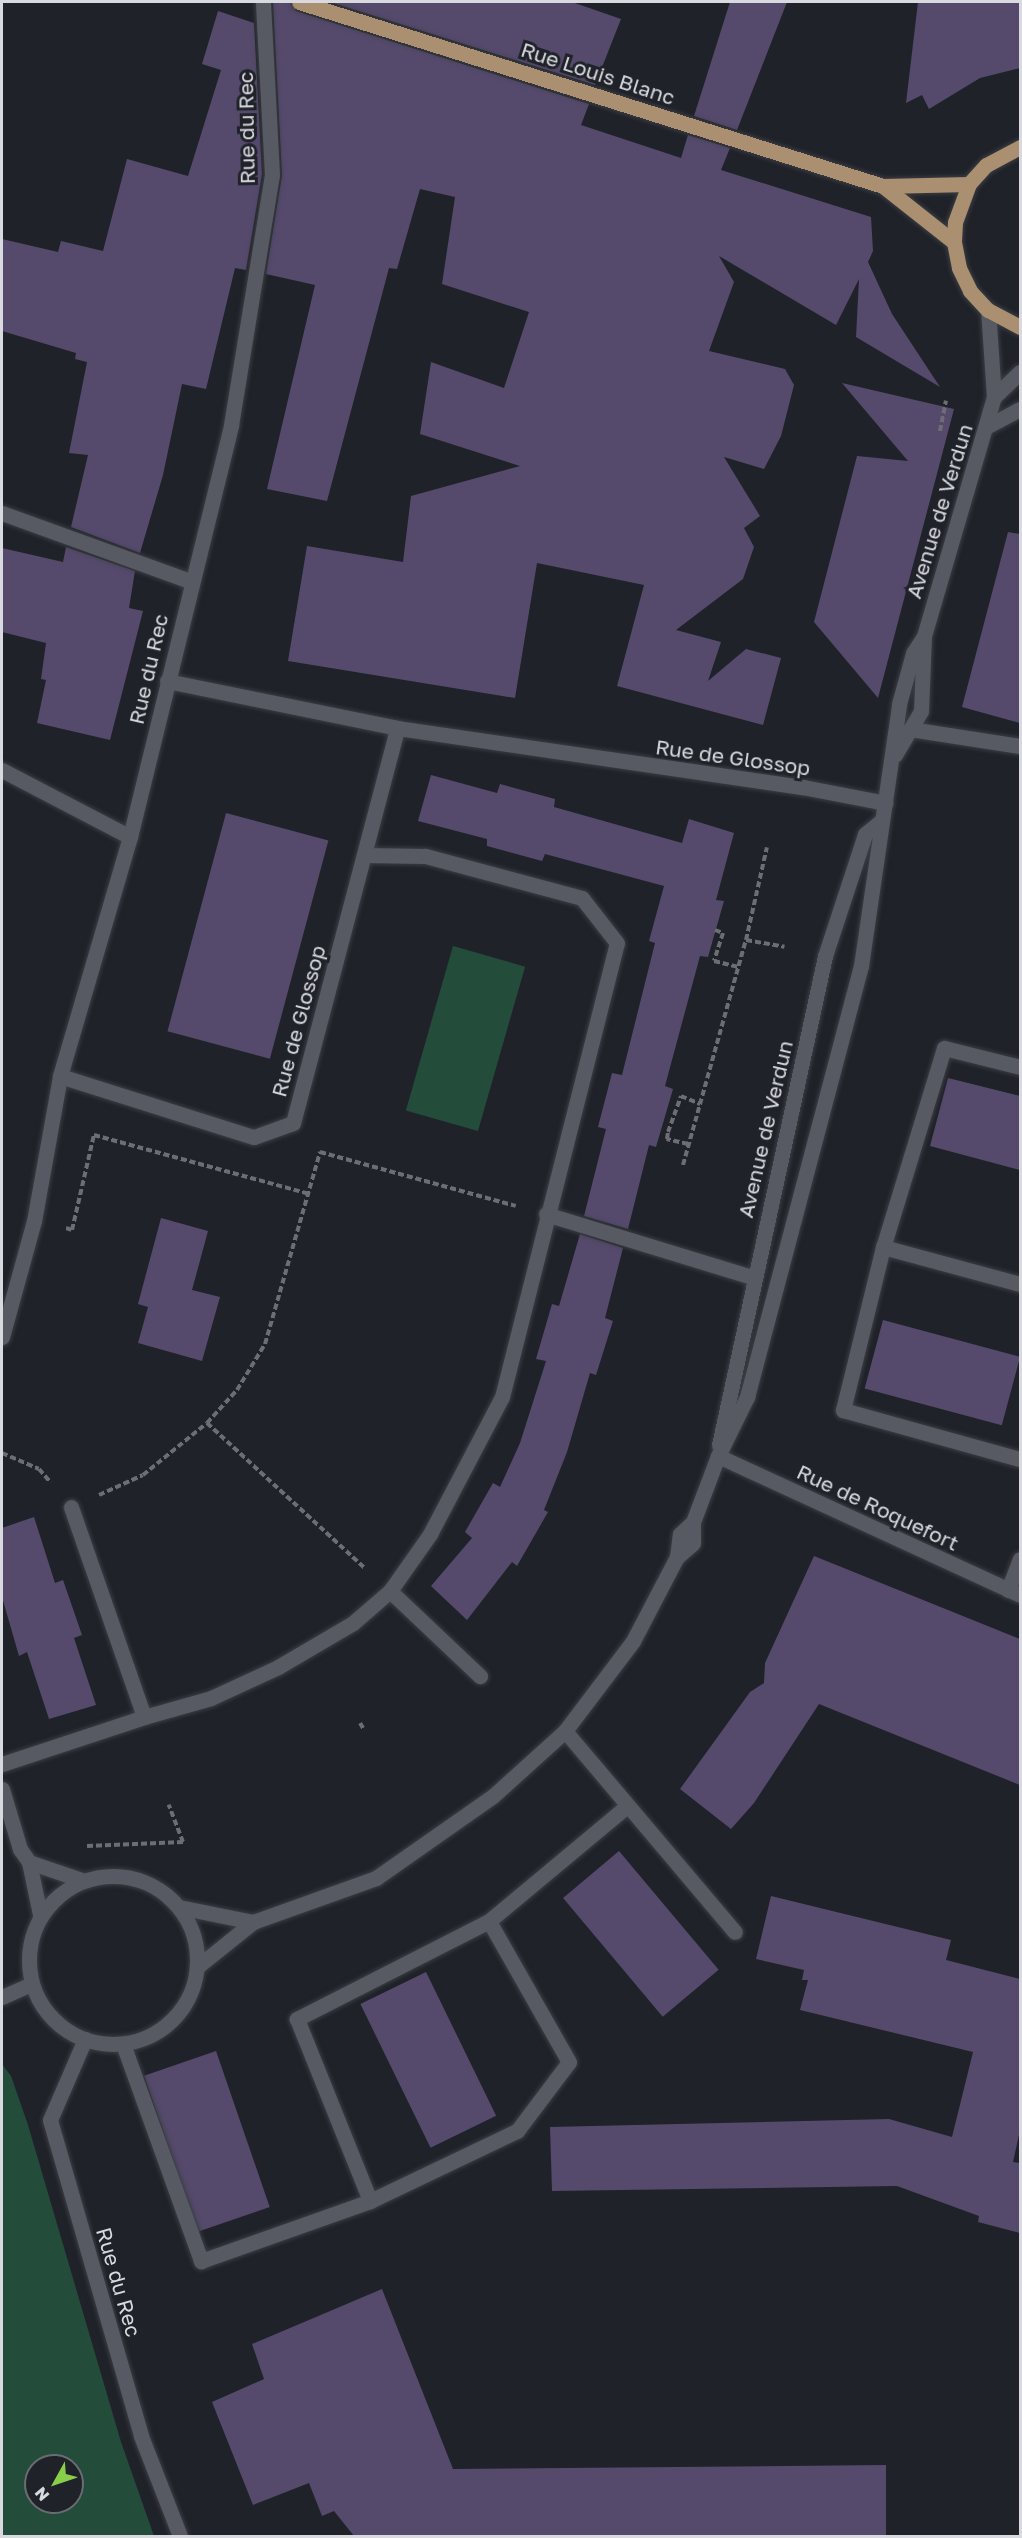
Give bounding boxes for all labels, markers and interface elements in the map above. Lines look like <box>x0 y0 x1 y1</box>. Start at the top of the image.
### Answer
street label: Rue Louis Blanc <box>518 36 678 110</box>
street label: Rue du Rec <box>232 72 260 184</box>
street label: Avenue de Verdun <box>900 421 978 601</box>
street label: Rue du Rec <box>123 611 173 727</box>
street label: Rue de Glossop <box>654 734 812 780</box>
street label: Rue de Glossop <box>266 942 330 1100</box>
street label: Avenue de Verdun <box>732 1038 798 1220</box>
street label: Rue de Roquefort <box>793 1458 963 1556</box>
street label: Rue du Rec <box>91 2224 147 2340</box>
north arrow <box>24 2454 84 2514</box>
text: N <box>30 2483 53 2505</box>

